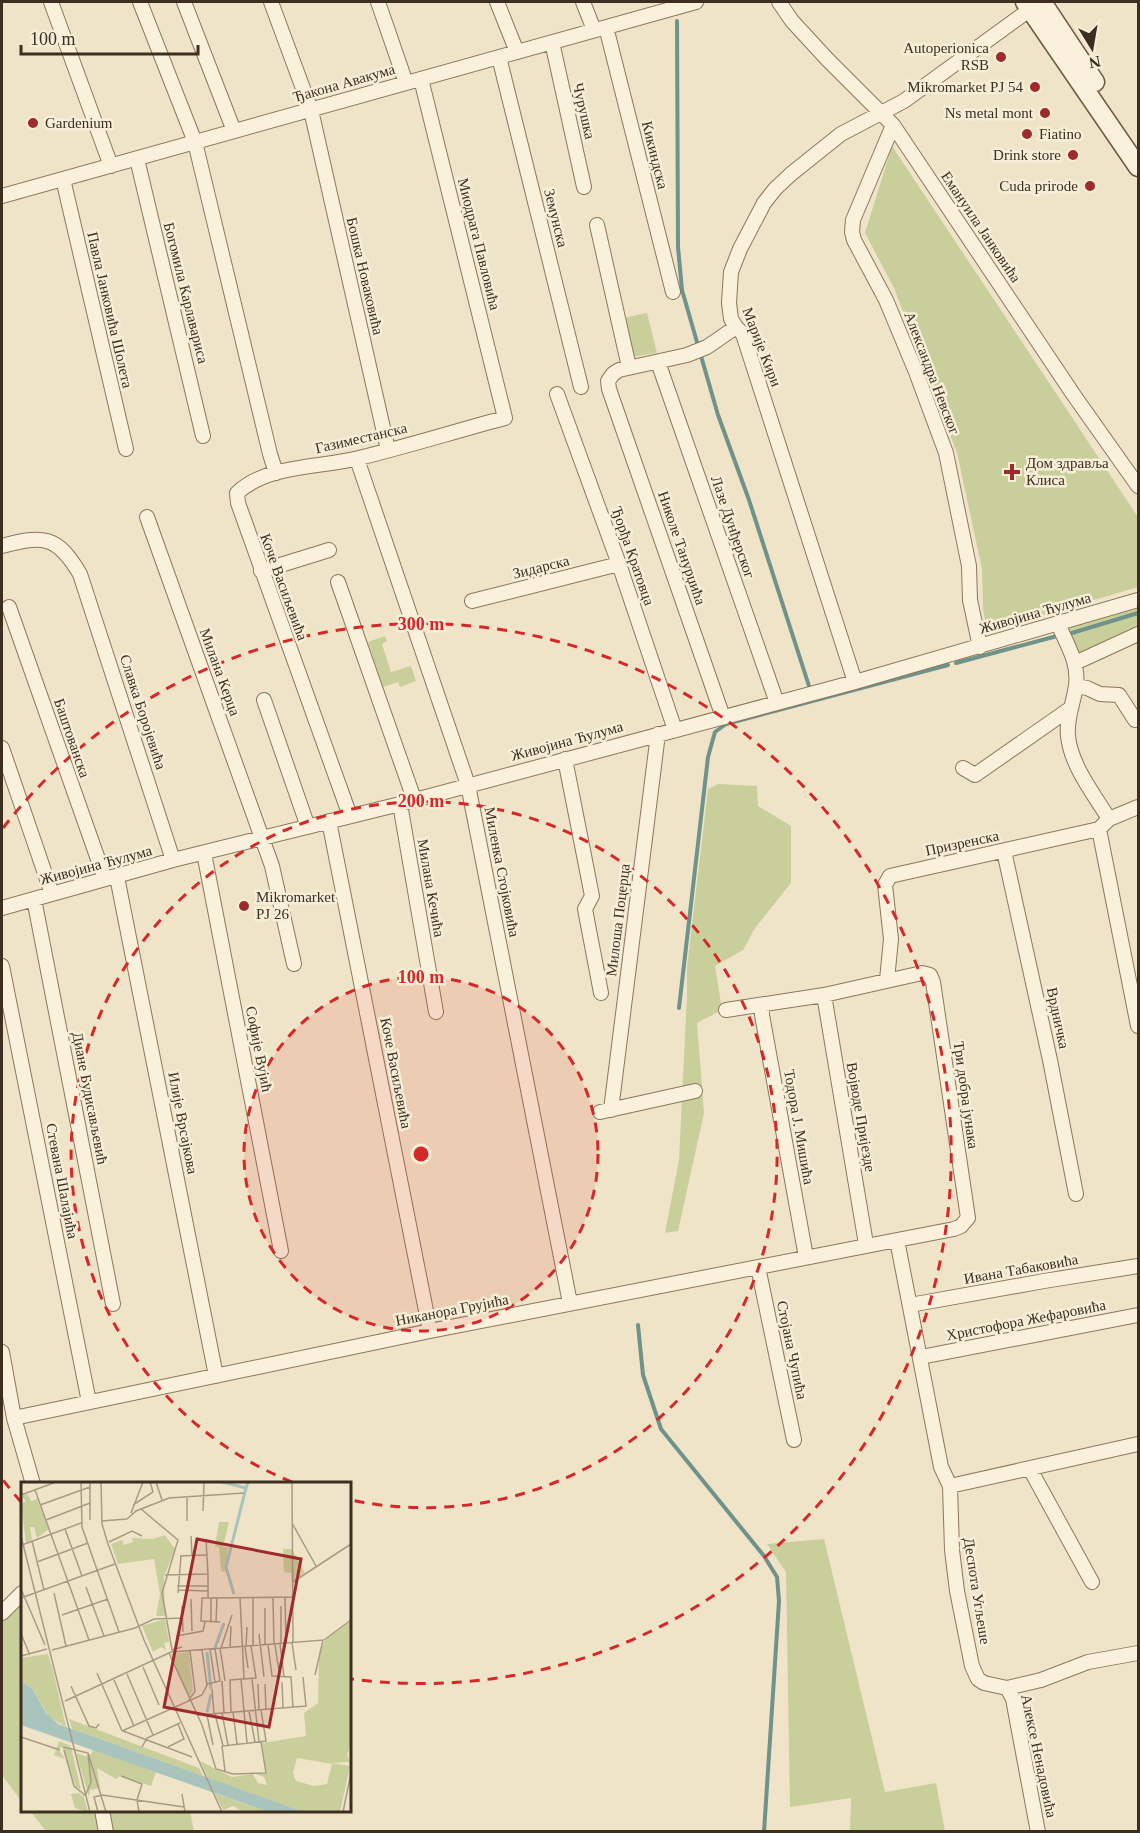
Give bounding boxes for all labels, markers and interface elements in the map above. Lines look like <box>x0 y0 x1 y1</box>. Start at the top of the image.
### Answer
scale bar <box>21 18 198 56</box>
north arrow <box>1062 18 1122 78</box>
text: 100 m <box>30 29 76 49</box>
place label: Autoperionica RSB <box>903 40 989 73</box>
marker: Autoperionica RSB <box>994 50 1008 64</box>
text: N <box>1087 53 1102 72</box>
street label: Ђакона Авакума <box>291 61 397 105</box>
place label: Mikromarket PJ 54 <box>907 79 1023 95</box>
marker: Mikromarket PJ 54 <box>1028 80 1042 94</box>
street label: Чурушка <box>570 81 598 141</box>
place label: Ns metal mont <box>945 105 1034 121</box>
marker: Ns metal mont <box>1038 106 1052 120</box>
place label: Gardenium <box>45 115 113 131</box>
marker: Gardenium <box>26 116 40 130</box>
street label: Кикиндска <box>639 119 671 191</box>
place label: Fiatino <box>1039 126 1082 142</box>
marker: Fiatino <box>1020 127 1034 141</box>
place label: Drink store <box>993 147 1061 163</box>
marker: Drink store <box>1066 148 1080 162</box>
street label: Емануила Јанковића <box>938 168 1024 286</box>
street label: Миодрага Павловића <box>455 176 503 312</box>
place label: Cuda prirode <box>999 178 1078 194</box>
marker: Cuda prirode <box>1083 179 1097 193</box>
street label: Земунска <box>541 187 571 249</box>
street label: Бошка Новаковића <box>344 216 386 337</box>
street label: Богомила Карлавариса <box>161 221 211 366</box>
street label: Павла Јанковића Шолета <box>84 230 136 390</box>
street label: Марије Кири <box>740 305 784 389</box>
street label: Александра Невског <box>901 309 963 437</box>
street label: Газиместанска <box>313 420 409 456</box>
place label: Дом здравља Клиса <box>1026 455 1109 488</box>
marker: Дом здравља Клиса <box>1003 463 1021 481</box>
street label: Лазе Дунђерског <box>708 474 758 580</box>
street label: Николе Танурџића <box>655 489 709 607</box>
street label: Ђорђа Кратовца <box>609 505 657 608</box>
street label: Коче Васиљевића <box>257 531 311 643</box>
street label: Зидарска <box>511 552 571 582</box>
street label: Живојина Ћулума <box>977 589 1093 637</box>
text: 300 m <box>398 614 444 634</box>
street label: Милана Керца <box>197 626 243 718</box>
street label: Славка Боројевића <box>117 653 169 772</box>
street label: Баштованска <box>51 696 93 780</box>
street label: Живојина Ћулума <box>509 718 625 764</box>
text: 200 m <box>398 791 444 811</box>
street label: Миленка Стојковића <box>482 806 523 939</box>
street label: Призренска <box>924 827 1001 859</box>
street label: Милана Кечића <box>414 838 448 939</box>
street label: Живојина Ћулума <box>38 842 154 888</box>
street label: Милоша Поцерца <box>603 862 633 977</box>
place label: Mikromarket PJ 26 <box>256 889 336 922</box>
marker: Mikromarket PJ 26 <box>237 899 251 913</box>
text: 100 m <box>398 967 444 987</box>
street label: Врдничка <box>1044 986 1072 1050</box>
street label: Софије Вујић <box>243 1005 275 1094</box>
street label: Коче Васиљевића <box>377 1016 415 1130</box>
street label: Диане Будисављевић <box>69 1030 111 1166</box>
street label: Три добра јунака <box>951 1040 982 1150</box>
street label: Војводе Пријезде <box>843 1061 879 1173</box>
street label: Тодора Ј. Мишића <box>781 1068 817 1186</box>
street label: Илије Врсајкова <box>165 1071 201 1176</box>
street label: Стевана Шалајића <box>43 1122 81 1240</box>
centre of rings <box>411 1144 431 1164</box>
street label: Ивана Табаковића <box>963 1251 1080 1287</box>
street label: Никанора Грујића <box>394 1291 510 1329</box>
street label: Христофора Жефаровића <box>945 1297 1107 1343</box>
street label: Стојана Чупића <box>774 1299 810 1401</box>
inset map <box>21 1482 351 1812</box>
street label: Деспота Угљеше <box>961 1537 993 1646</box>
street label: Алексе Ненадовића <box>1018 1693 1060 1819</box>

